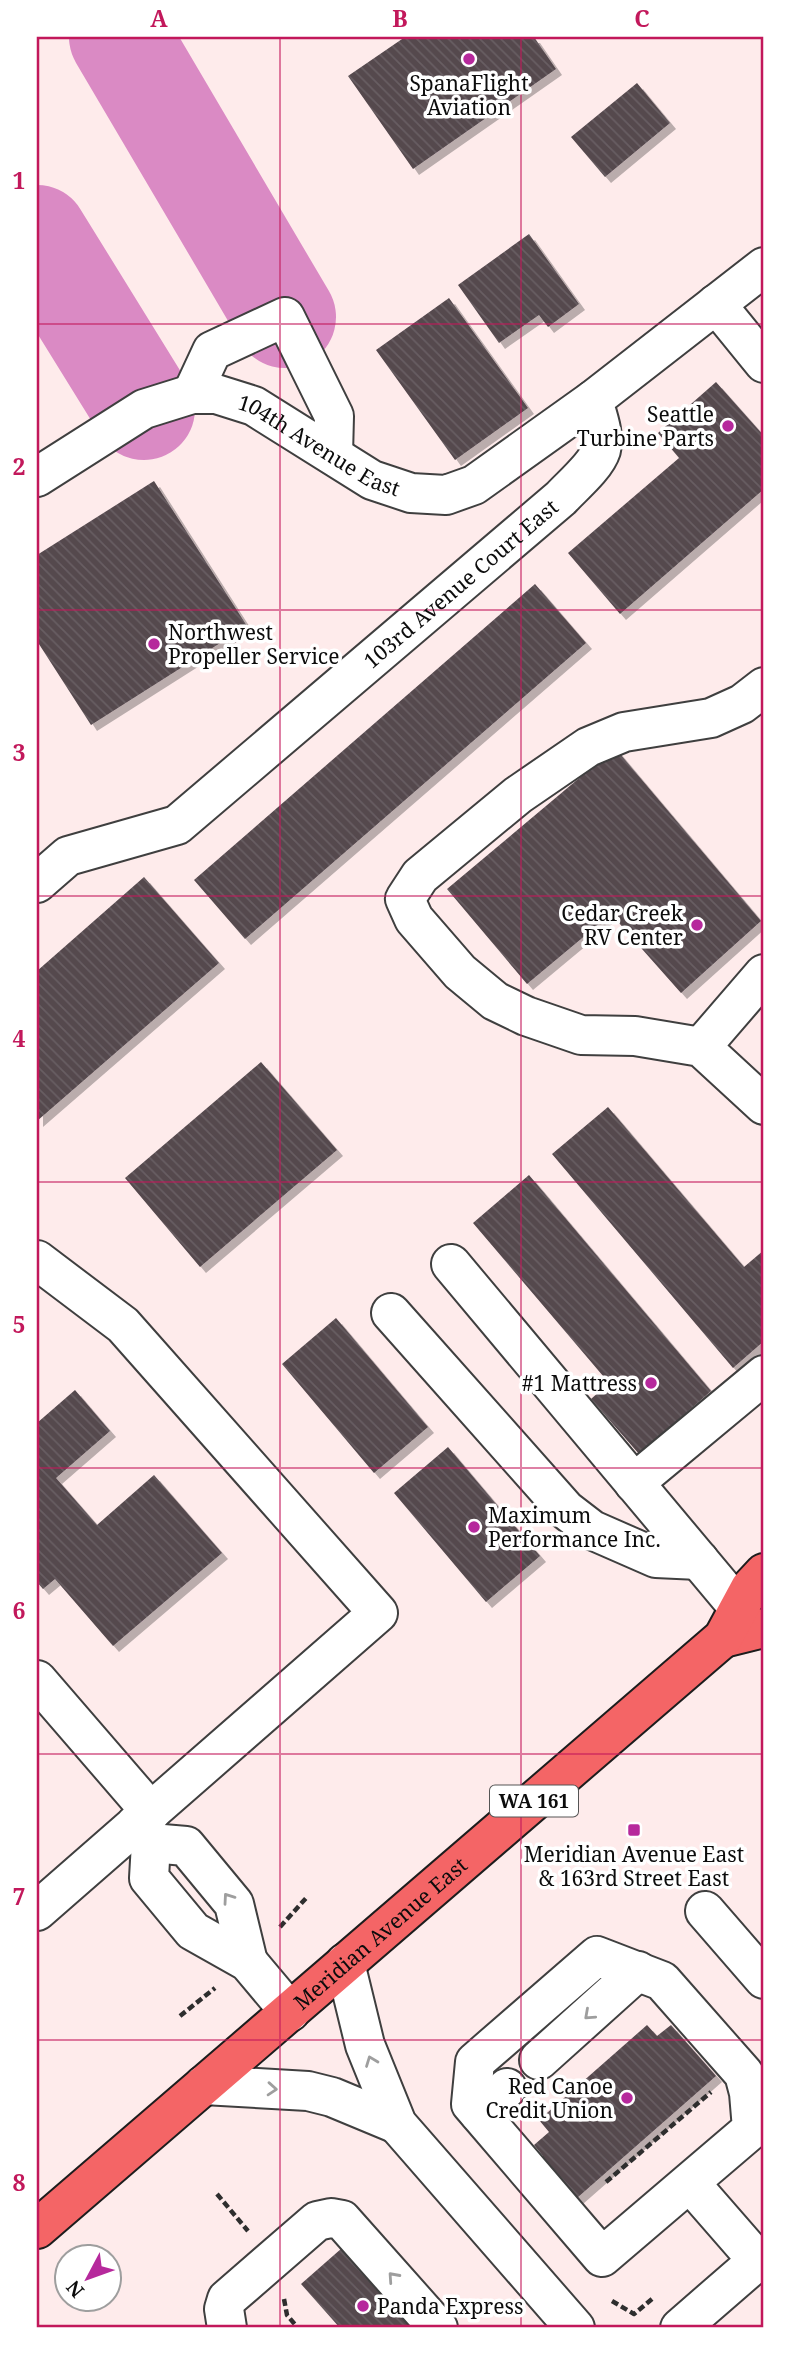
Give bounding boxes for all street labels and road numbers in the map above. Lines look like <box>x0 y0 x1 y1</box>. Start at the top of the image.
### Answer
street label: 104th Avenue East <box>235 388 404 502</box>
street label: 103rd Avenue Court East <box>358 493 564 674</box>
road number: WA 161 <box>490 1786 578 1816</box>
street label: Meridian Avenue East <box>288 1851 473 2016</box>

